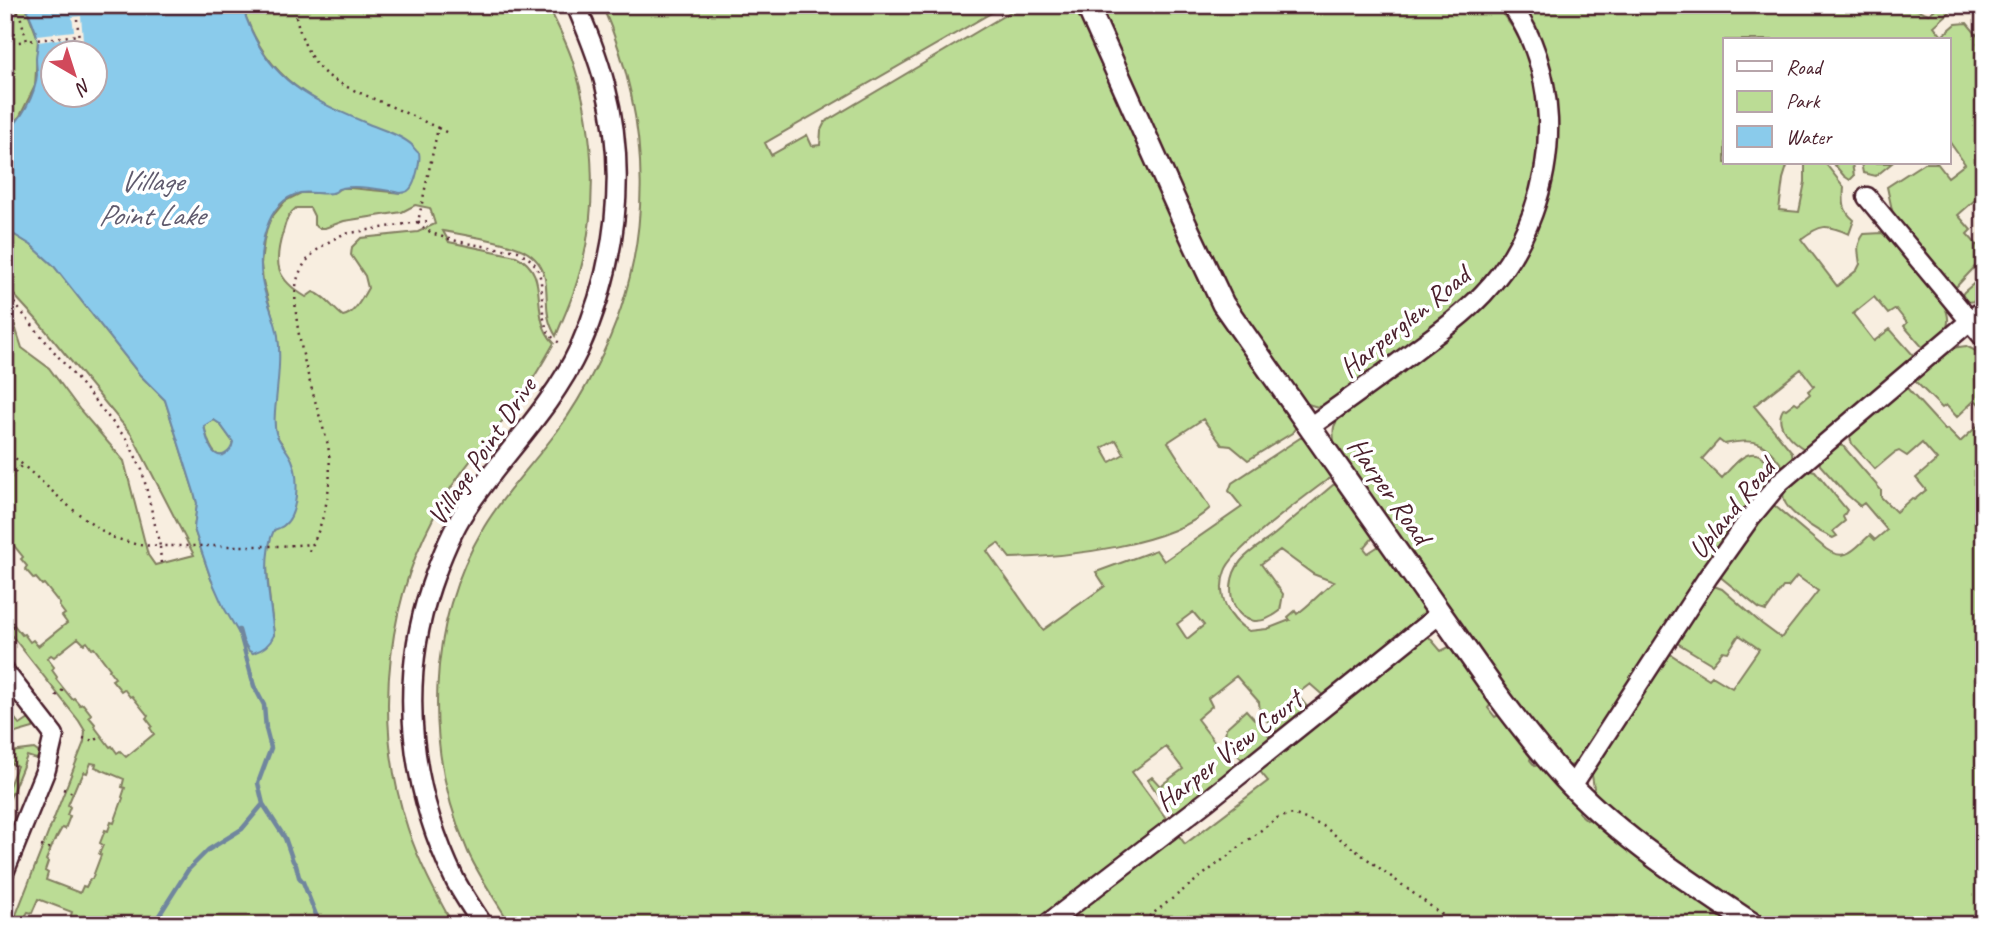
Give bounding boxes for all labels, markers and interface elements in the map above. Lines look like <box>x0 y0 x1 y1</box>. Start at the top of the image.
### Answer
north arrow <box>38 38 108 108</box>
legend <box>1723 38 1951 164</box>
text: Road <box>1786 54 1825 80</box>
text: N <box>69 73 96 101</box>
text: Park <box>1786 88 1821 114</box>
text: Water <box>1786 124 1833 150</box>
water label: Village Point Lake <box>98 162 208 234</box>
street label: Harperglen Road <box>1332 256 1480 385</box>
street label: Village Point Drive <box>419 369 545 532</box>
street label: Harper Road <box>1340 430 1441 554</box>
street label: Upland Road <box>1680 448 1785 566</box>
street label: Harper View Court <box>1148 680 1312 819</box>

